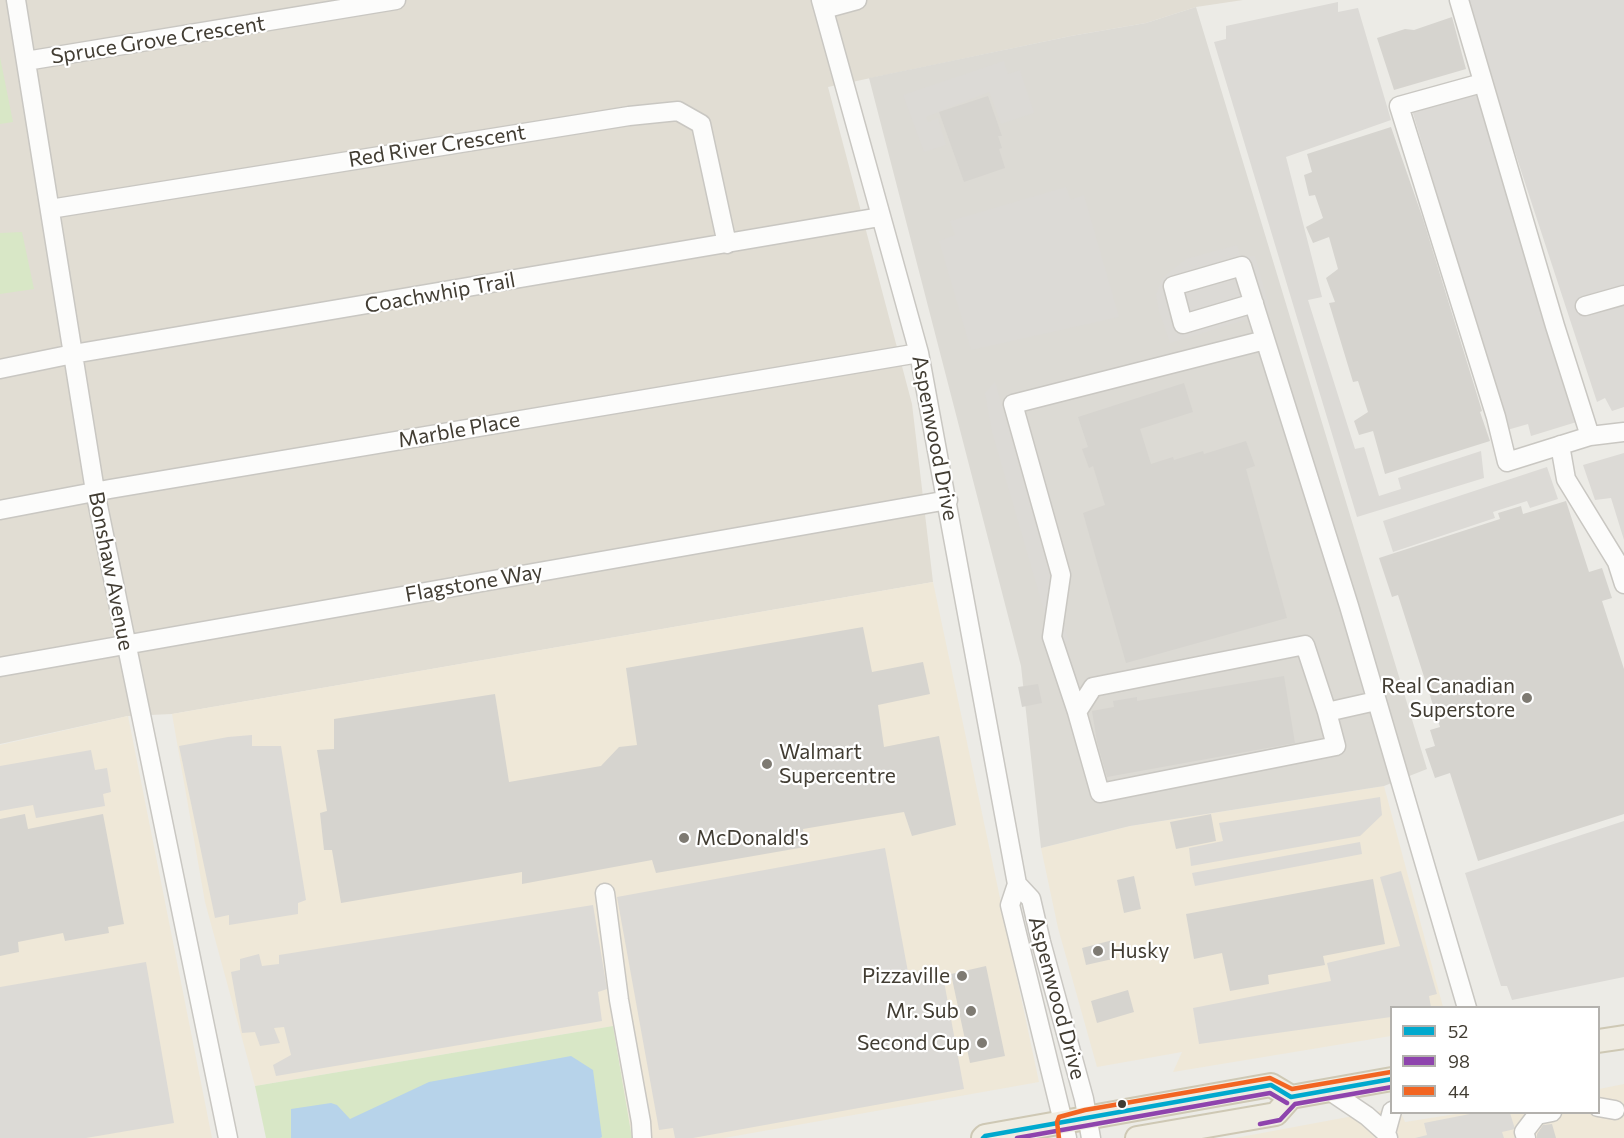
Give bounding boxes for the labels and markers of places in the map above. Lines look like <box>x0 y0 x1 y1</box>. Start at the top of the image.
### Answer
place label: Real Canadian Superstore <box>1381 673 1515 723</box>
marker: Real Canadian Superstore <box>1520 691 1534 705</box>
place label: Walmart Supercentre <box>779 739 896 789</box>
marker: Walmart Supercentre <box>760 757 774 771</box>
place label: McDonald's <box>696 825 809 851</box>
marker: McDonald's <box>677 831 691 845</box>
place label: Husky <box>1110 938 1169 964</box>
marker: Husky <box>1091 944 1105 958</box>
place label: Pizzaville <box>862 963 950 989</box>
marker: Pizzaville <box>955 969 969 983</box>
place label: Mr. Sub <box>886 998 959 1024</box>
marker: Mr. Sub <box>964 1004 978 1018</box>
place label: Second Cup <box>857 1030 970 1056</box>
marker: Second Cup <box>975 1036 989 1050</box>
unlabelled marker <box>1116 1098 1128 1110</box>

